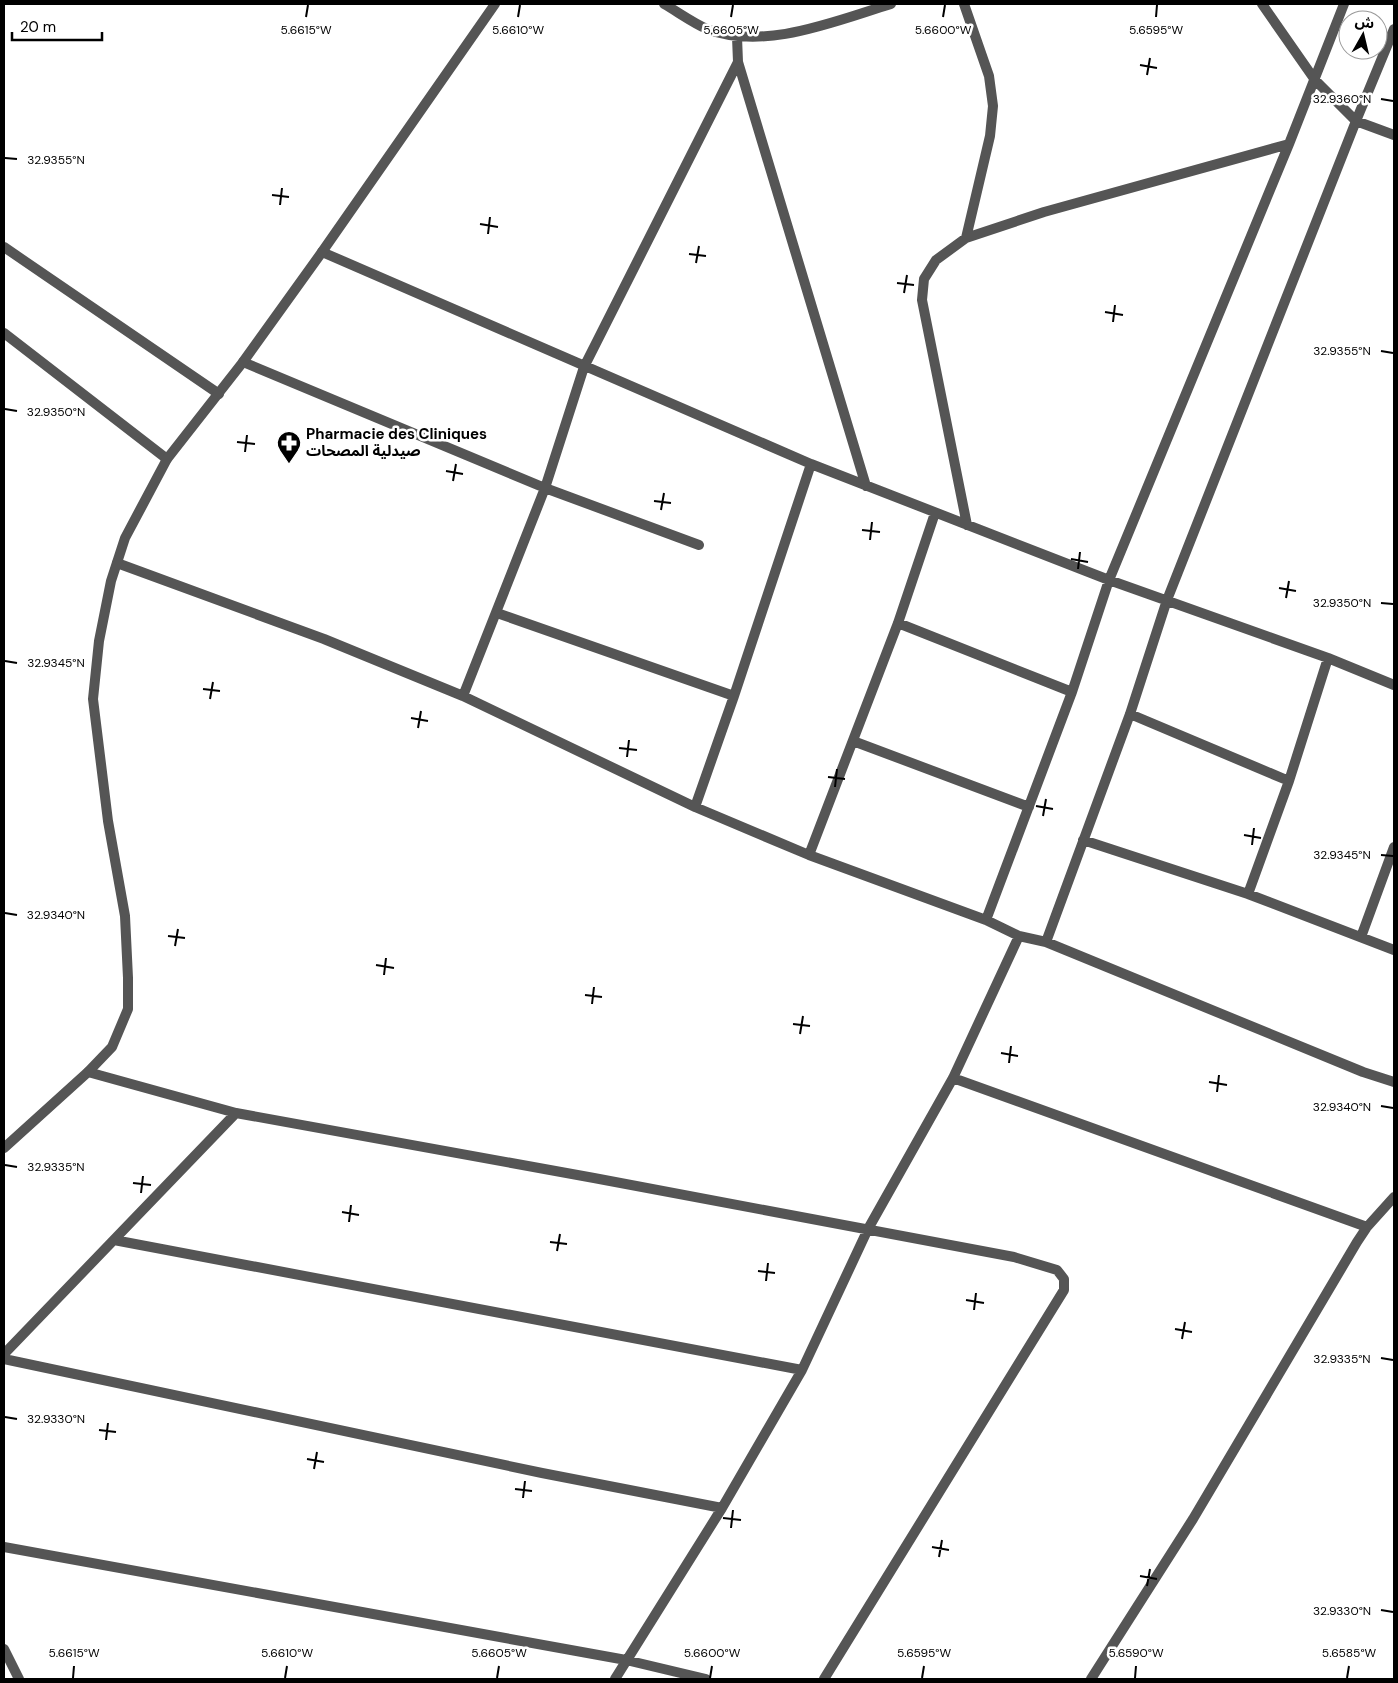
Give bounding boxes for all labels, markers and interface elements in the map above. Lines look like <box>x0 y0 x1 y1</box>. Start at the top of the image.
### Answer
scale bar <box>12 10 102 42</box>
north arrow <box>1338 10 1388 60</box>
text: ش <box>1354 12 1376 32</box>
text: 20 m <box>20 17 56 37</box>
text: 5.6615°W <box>280 22 332 38</box>
text: 5.6610°W <box>492 22 544 38</box>
text: 5.6605°W <box>703 22 759 38</box>
text: 5.6600°W <box>915 22 972 38</box>
text: 5.6595°W <box>1129 22 1183 38</box>
text: 32.9360°N <box>1313 91 1371 107</box>
text: 32.9355°N <box>27 152 85 168</box>
text: 32.9355°N <box>1313 343 1371 359</box>
text: 32.9350°N <box>27 404 85 420</box>
place label: Pharmacie des Cliniques صيدلية المصحات <box>306 424 487 461</box>
pharmacy icon: Pharmacie des Cliniques صيدلية المصحات <box>276 430 302 464</box>
text: 32.9350°N <box>1313 595 1371 611</box>
text: 32.9345°N <box>27 655 85 671</box>
text: 32.9345°N <box>1313 847 1371 863</box>
text: 32.9340°N <box>27 907 85 923</box>
text: 32.9340°N <box>1313 1099 1371 1115</box>
text: 32.9335°N <box>27 1159 85 1175</box>
text: 32.9335°N <box>1313 1351 1371 1367</box>
text: 32.9330°N <box>27 1411 85 1427</box>
text: 32.9330°N <box>1313 1603 1371 1619</box>
text: 5.6615°W <box>48 1645 100 1661</box>
text: 5.6610°W <box>261 1645 313 1661</box>
text: 5.6605°W <box>471 1645 527 1661</box>
text: 5.6600°W <box>684 1645 741 1661</box>
text: 5.6595°W <box>897 1645 951 1661</box>
text: 5.6590°W <box>1108 1645 1164 1661</box>
text: 5.6585°W <box>1322 1645 1377 1661</box>

